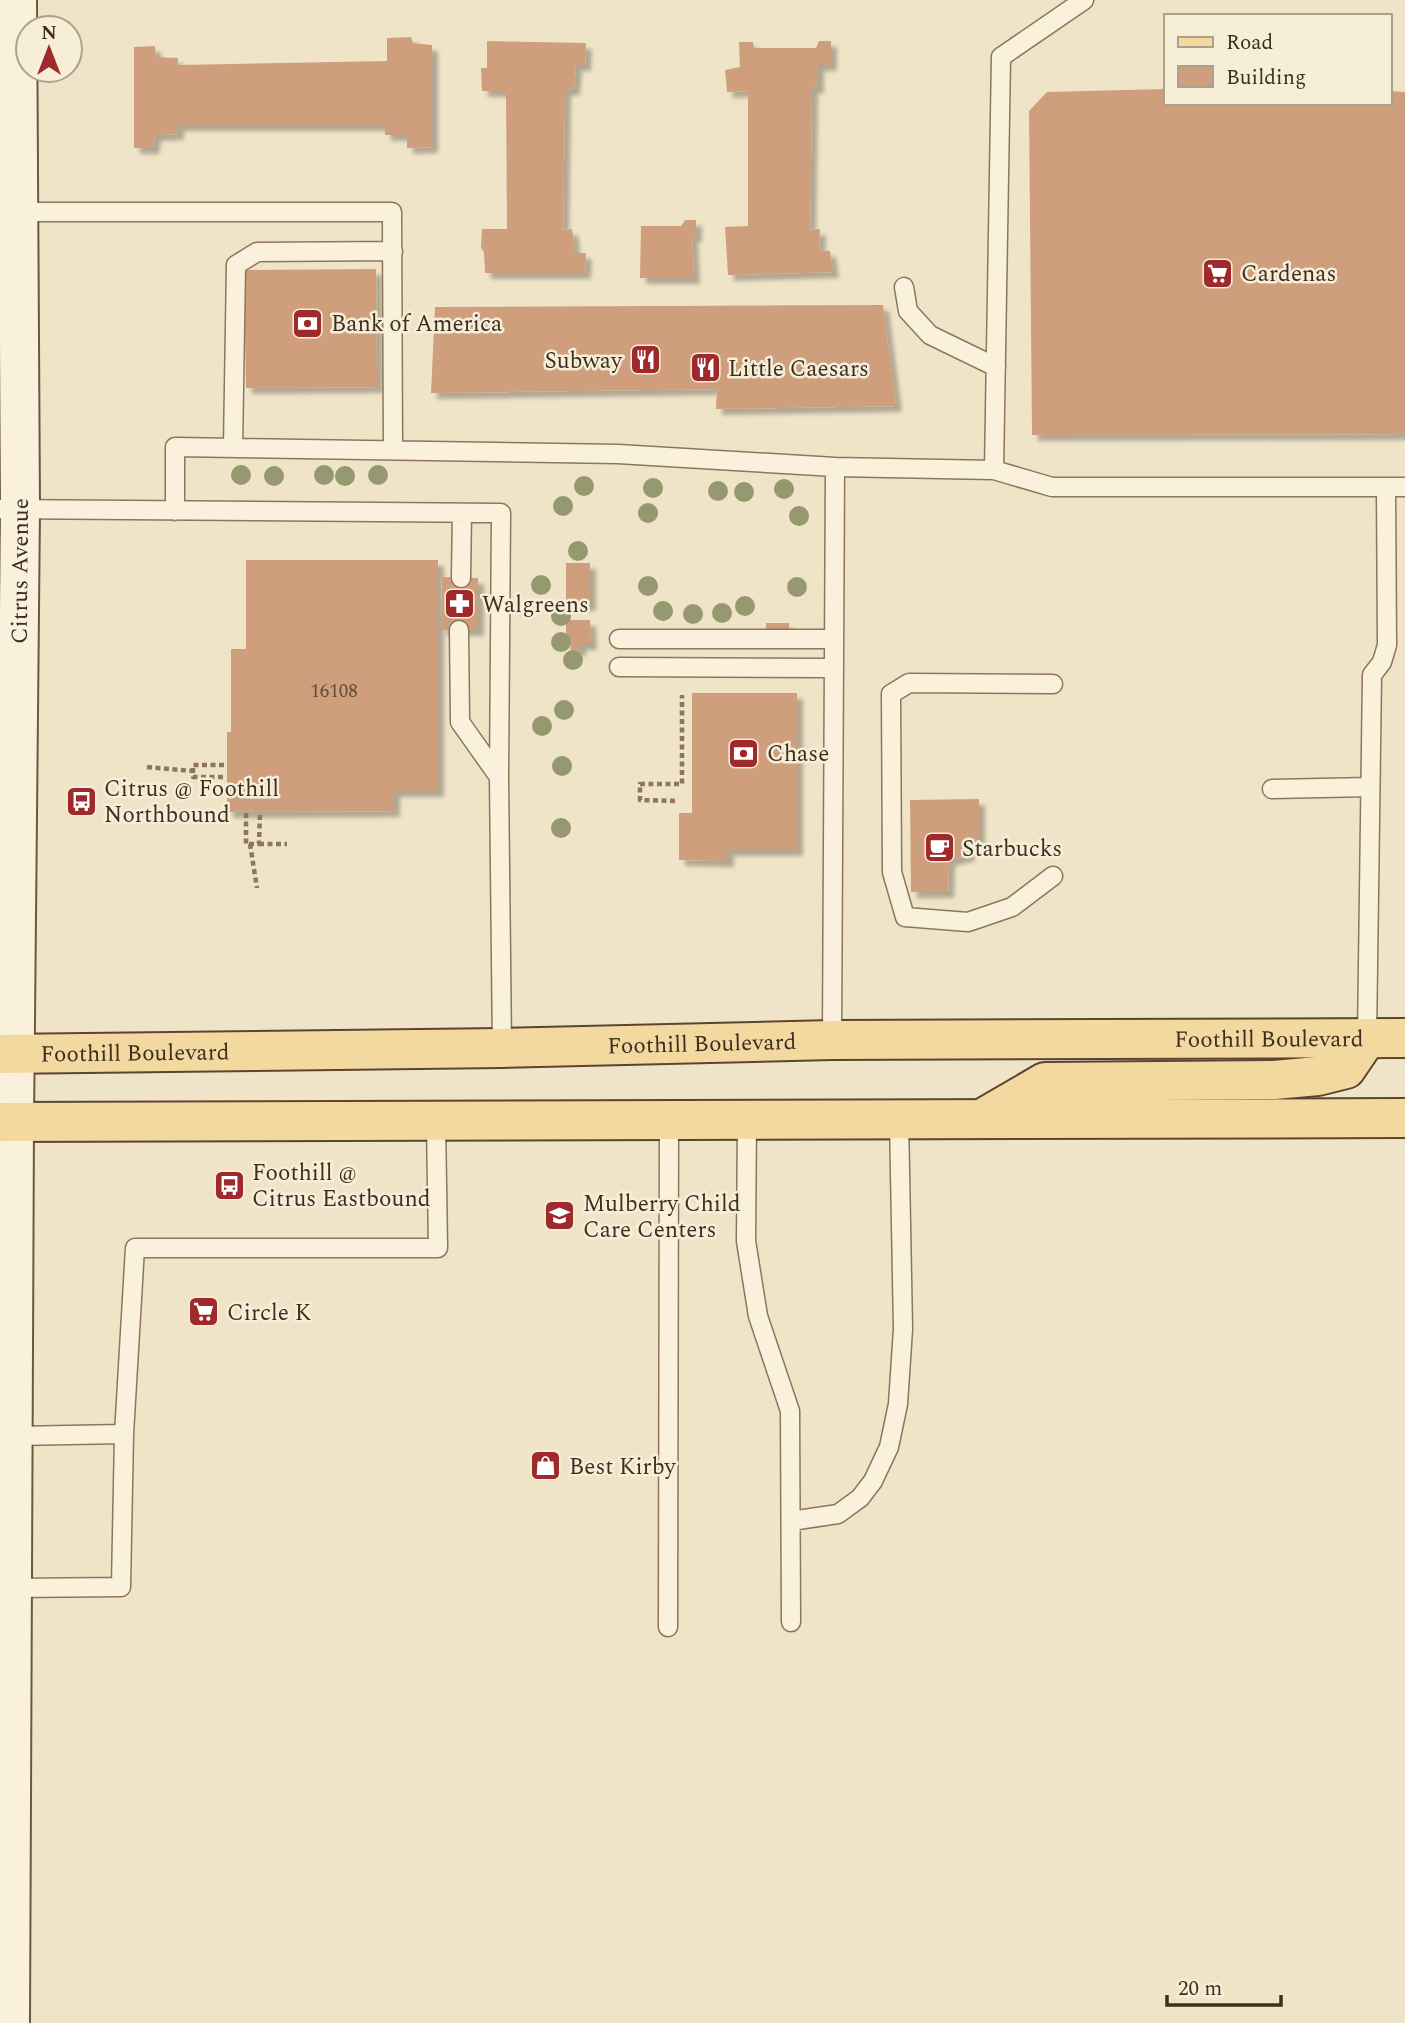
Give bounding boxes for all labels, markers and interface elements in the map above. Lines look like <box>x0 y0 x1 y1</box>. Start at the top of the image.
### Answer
north arrow <box>14 14 84 84</box>
legend <box>1164 14 1391 105</box>
text: N <box>41 19 57 48</box>
text: Road <box>1226 27 1273 59</box>
text: Building <box>1226 62 1306 94</box>
supermarket icon: Cardenas <box>1201 256 1235 290</box>
place label: Cardenas <box>1241 257 1337 292</box>
bank icon: Bank of America <box>291 306 325 340</box>
place label: Bank of America <box>331 307 502 342</box>
restaurant icon: Subway <box>628 343 662 377</box>
place label: Subway <box>545 344 623 379</box>
restaurant icon: Little Caesars <box>688 351 722 385</box>
place label: Little Caesars <box>728 352 869 387</box>
street label: Citrus Avenue <box>3 498 39 644</box>
pharmacy icon: Walgreens <box>442 587 476 621</box>
place label: Walgreens <box>482 588 589 623</box>
house number: 16108 <box>310 677 358 706</box>
bank icon: Chase <box>727 736 761 770</box>
place label: Chase <box>767 737 829 772</box>
place label: Citrus @ Foothill Northbound <box>104 772 279 833</box>
bus stop icon: Citrus @ Foothill Northbound <box>64 784 98 818</box>
cafe icon: Starbucks <box>922 831 956 865</box>
place label: Starbucks <box>962 832 1062 867</box>
street label: Foothill Boulevard <box>1174 1022 1364 1058</box>
street label: Foothill Boulevard <box>607 1025 797 1064</box>
street label: Foothill Boulevard <box>40 1035 230 1073</box>
place label: Foothill @ Citrus Eastbound <box>252 1156 431 1217</box>
bus stop icon: Foothill @ Citrus Eastbound <box>212 1168 246 1202</box>
place label: Mulberry Child Care Centers <box>583 1187 741 1248</box>
school or university icon: Mulberry Child Care Centers <box>543 1199 577 1233</box>
supermarket icon: Circle K <box>187 1295 221 1329</box>
place label: Circle K <box>227 1296 312 1331</box>
shop icon: Best Kirby <box>529 1449 563 1483</box>
place label: Best Kirby <box>569 1450 677 1485</box>
scale bar <box>1167 1964 1281 2008</box>
text: 20 m <box>1178 1973 1222 2005</box>

